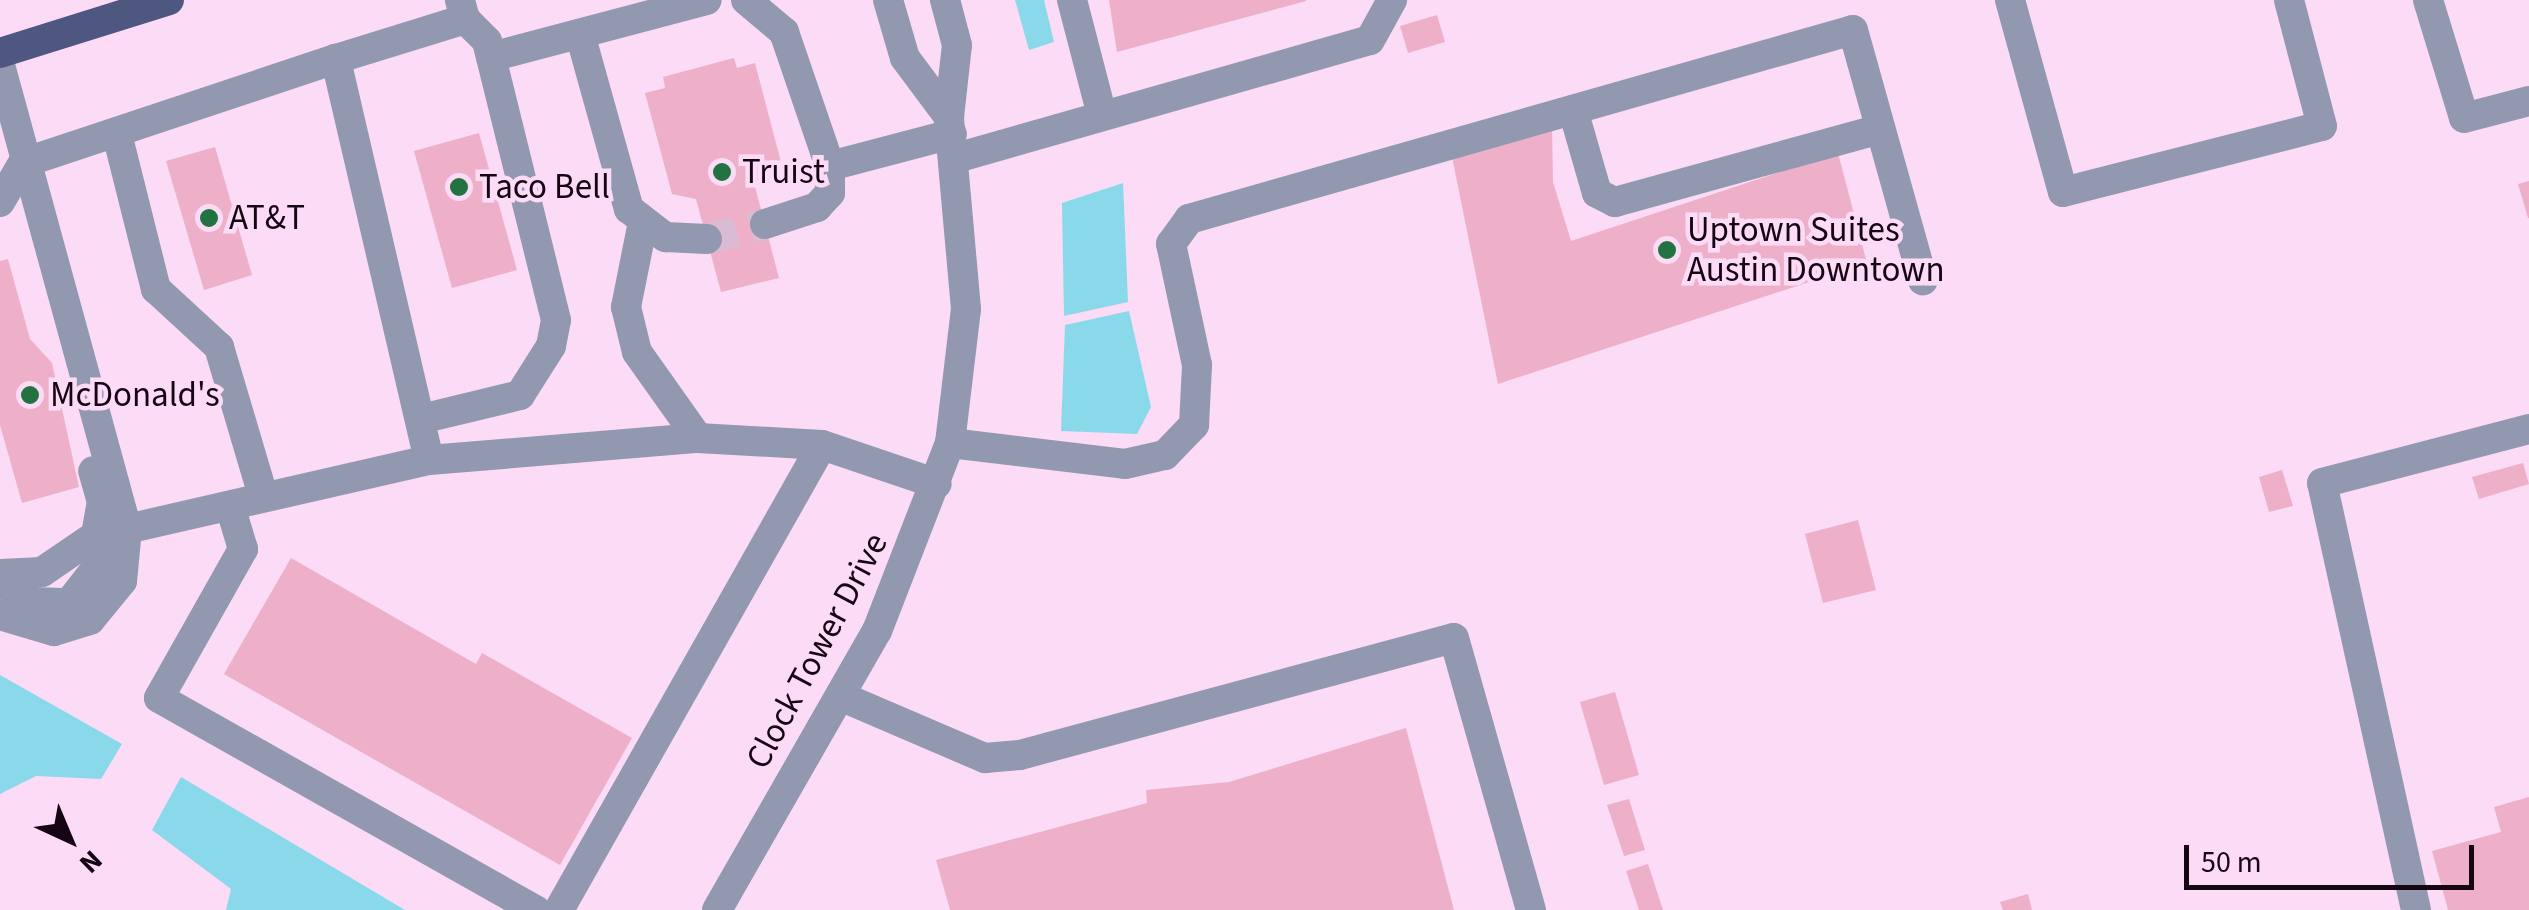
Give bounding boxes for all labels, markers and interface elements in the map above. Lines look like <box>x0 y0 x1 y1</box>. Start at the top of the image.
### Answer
place label: Truist <box>742 151 825 193</box>
marker: Truist <box>711 161 733 183</box>
place label: Taco Bell <box>479 166 610 208</box>
marker: Taco Bell <box>448 176 470 198</box>
place label: AT&T <box>229 197 305 239</box>
marker: AT&T <box>198 207 220 229</box>
place label: Uptown Suites Austin Downtown <box>1687 209 1945 291</box>
marker: Uptown Suites Austin Downtown <box>1656 239 1678 261</box>
place label: McDonald's <box>50 374 220 416</box>
marker: McDonald's <box>19 384 41 406</box>
street label: Clock Tower Drive <box>737 526 897 776</box>
north arrow <box>20 790 120 890</box>
scale bar <box>2189 825 2479 887</box>
text: N <box>70 841 111 882</box>
text: 50 m <box>2201 841 2262 884</box>

